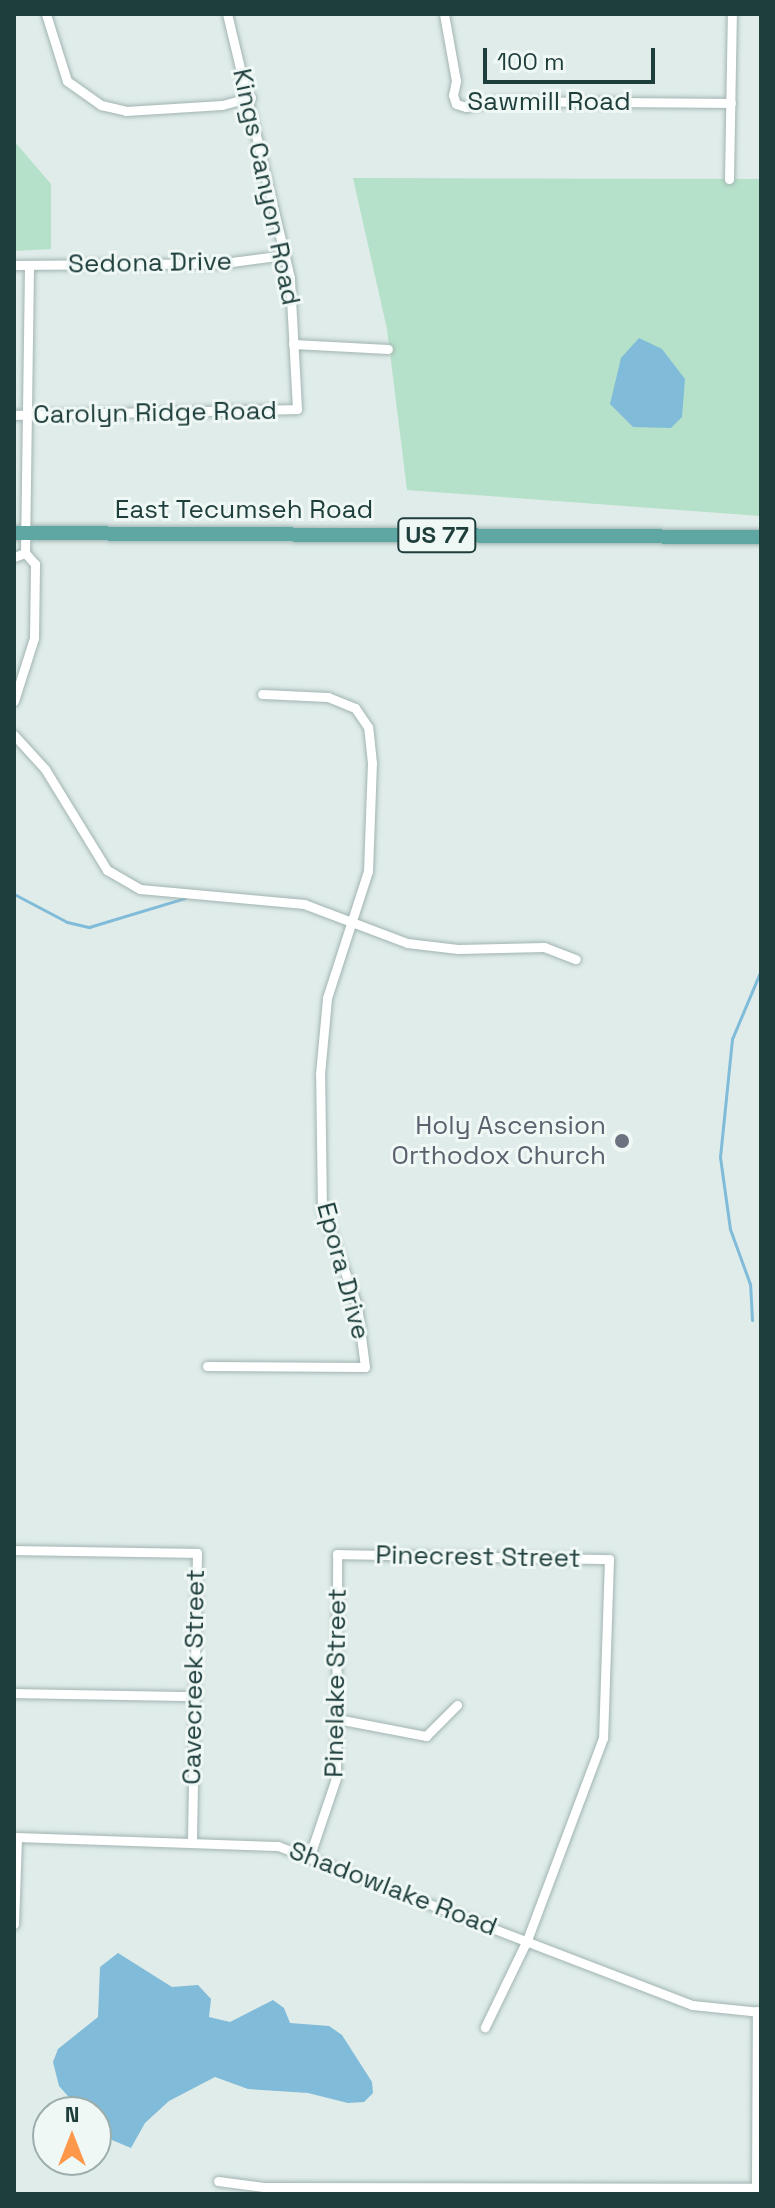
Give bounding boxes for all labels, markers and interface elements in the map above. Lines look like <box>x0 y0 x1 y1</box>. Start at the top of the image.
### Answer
scale bar <box>487 32 659 82</box>
text: 100 m <box>497 46 565 77</box>
street label: Kings Canyon Road <box>226 66 306 308</box>
street label: Sawmill Road <box>467 86 631 118</box>
street label: Sedona Drive <box>68 246 232 280</box>
street label: Carolyn Ridge Road <box>33 395 277 431</box>
street label: East Tecumseh Road <box>115 494 373 526</box>
road number: US 77 <box>397 515 477 555</box>
place label: Holy Ascension Orthodox Church <box>392 1110 606 1172</box>
marker: Holy Ascension Orthodox Church <box>613 1132 631 1150</box>
street label: Epora Drive <box>310 1199 376 1343</box>
street label: Pinecrest Street <box>375 1540 581 1574</box>
street label: Cavecreek Street <box>177 1569 211 1785</box>
street label: Pinelake Street <box>319 1588 353 1778</box>
street label: Shadowlake Road <box>285 1835 501 1943</box>
north arrow <box>32 2096 112 2176</box>
text: N <box>65 2100 79 2128</box>

